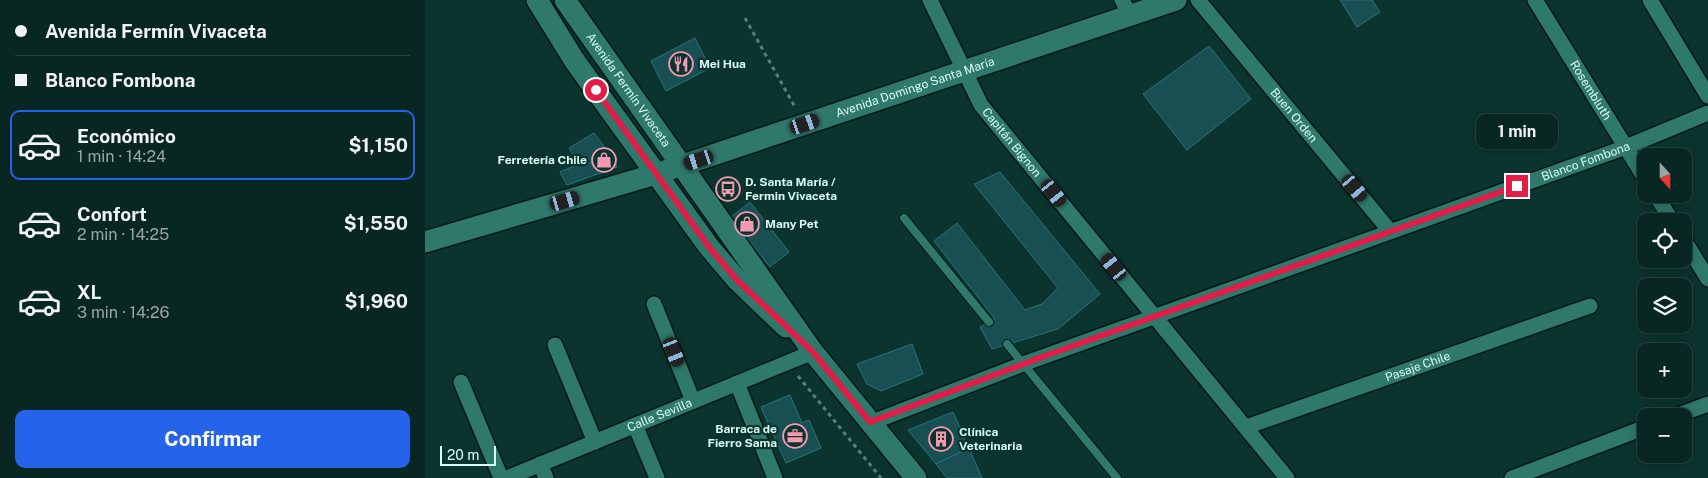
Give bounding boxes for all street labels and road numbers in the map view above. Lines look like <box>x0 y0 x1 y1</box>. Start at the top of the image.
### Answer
street label: Avenida Fermín Vivaceta <box>583 30 673 150</box>
street label: Avenida Domingo Santa María <box>834 54 996 120</box>
street label: Rosembluth <box>1567 58 1614 123</box>
street label: Buen Orden <box>1267 86 1320 145</box>
street label: Capitán Bignon <box>979 105 1044 180</box>
street label: Blanco Fombona <box>1540 139 1632 184</box>
street label: Pasaje Chile <box>1383 349 1452 385</box>
street label: Calle Sevilla <box>625 396 694 435</box>

